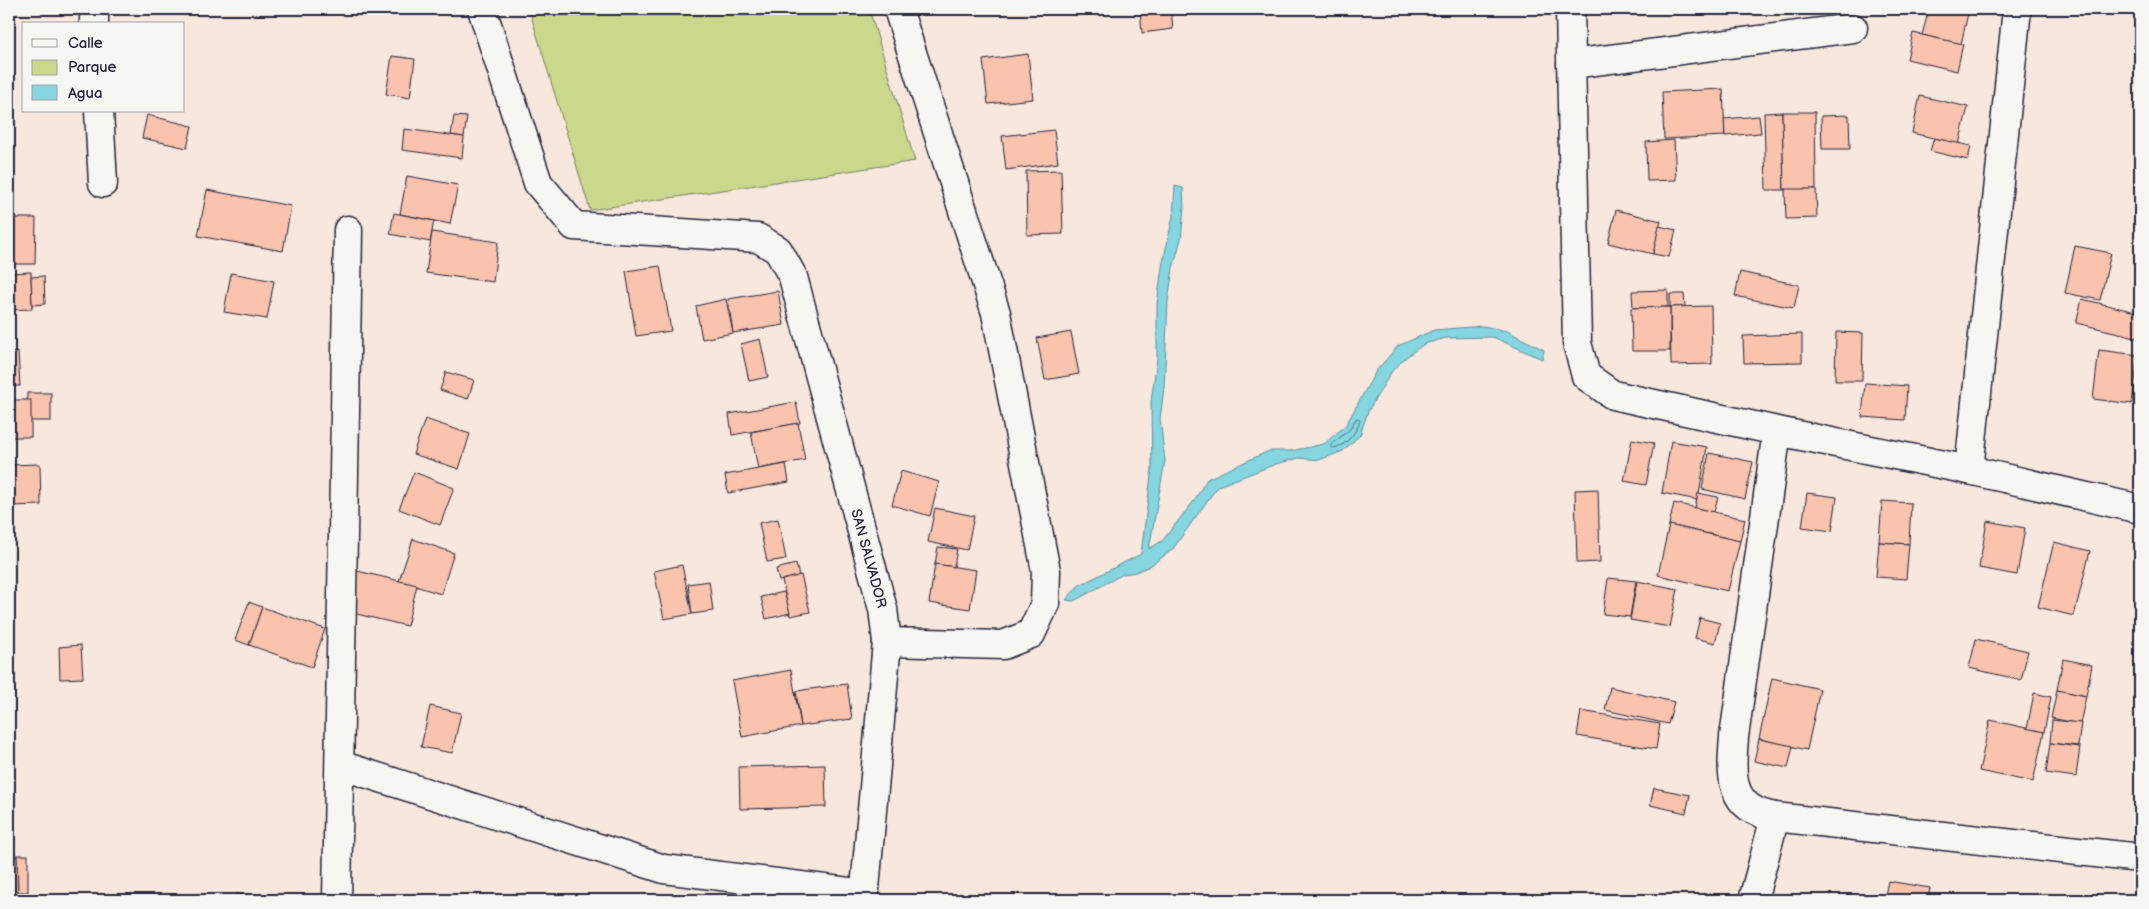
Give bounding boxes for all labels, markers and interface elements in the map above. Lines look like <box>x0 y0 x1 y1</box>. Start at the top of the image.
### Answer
legend <box>22 22 185 112</box>
text: Calle <box>68 34 103 53</box>
text: Parque <box>68 58 117 77</box>
text: Agua <box>68 84 102 103</box>
street label: SAN SALVADOR <box>847 507 890 610</box>

